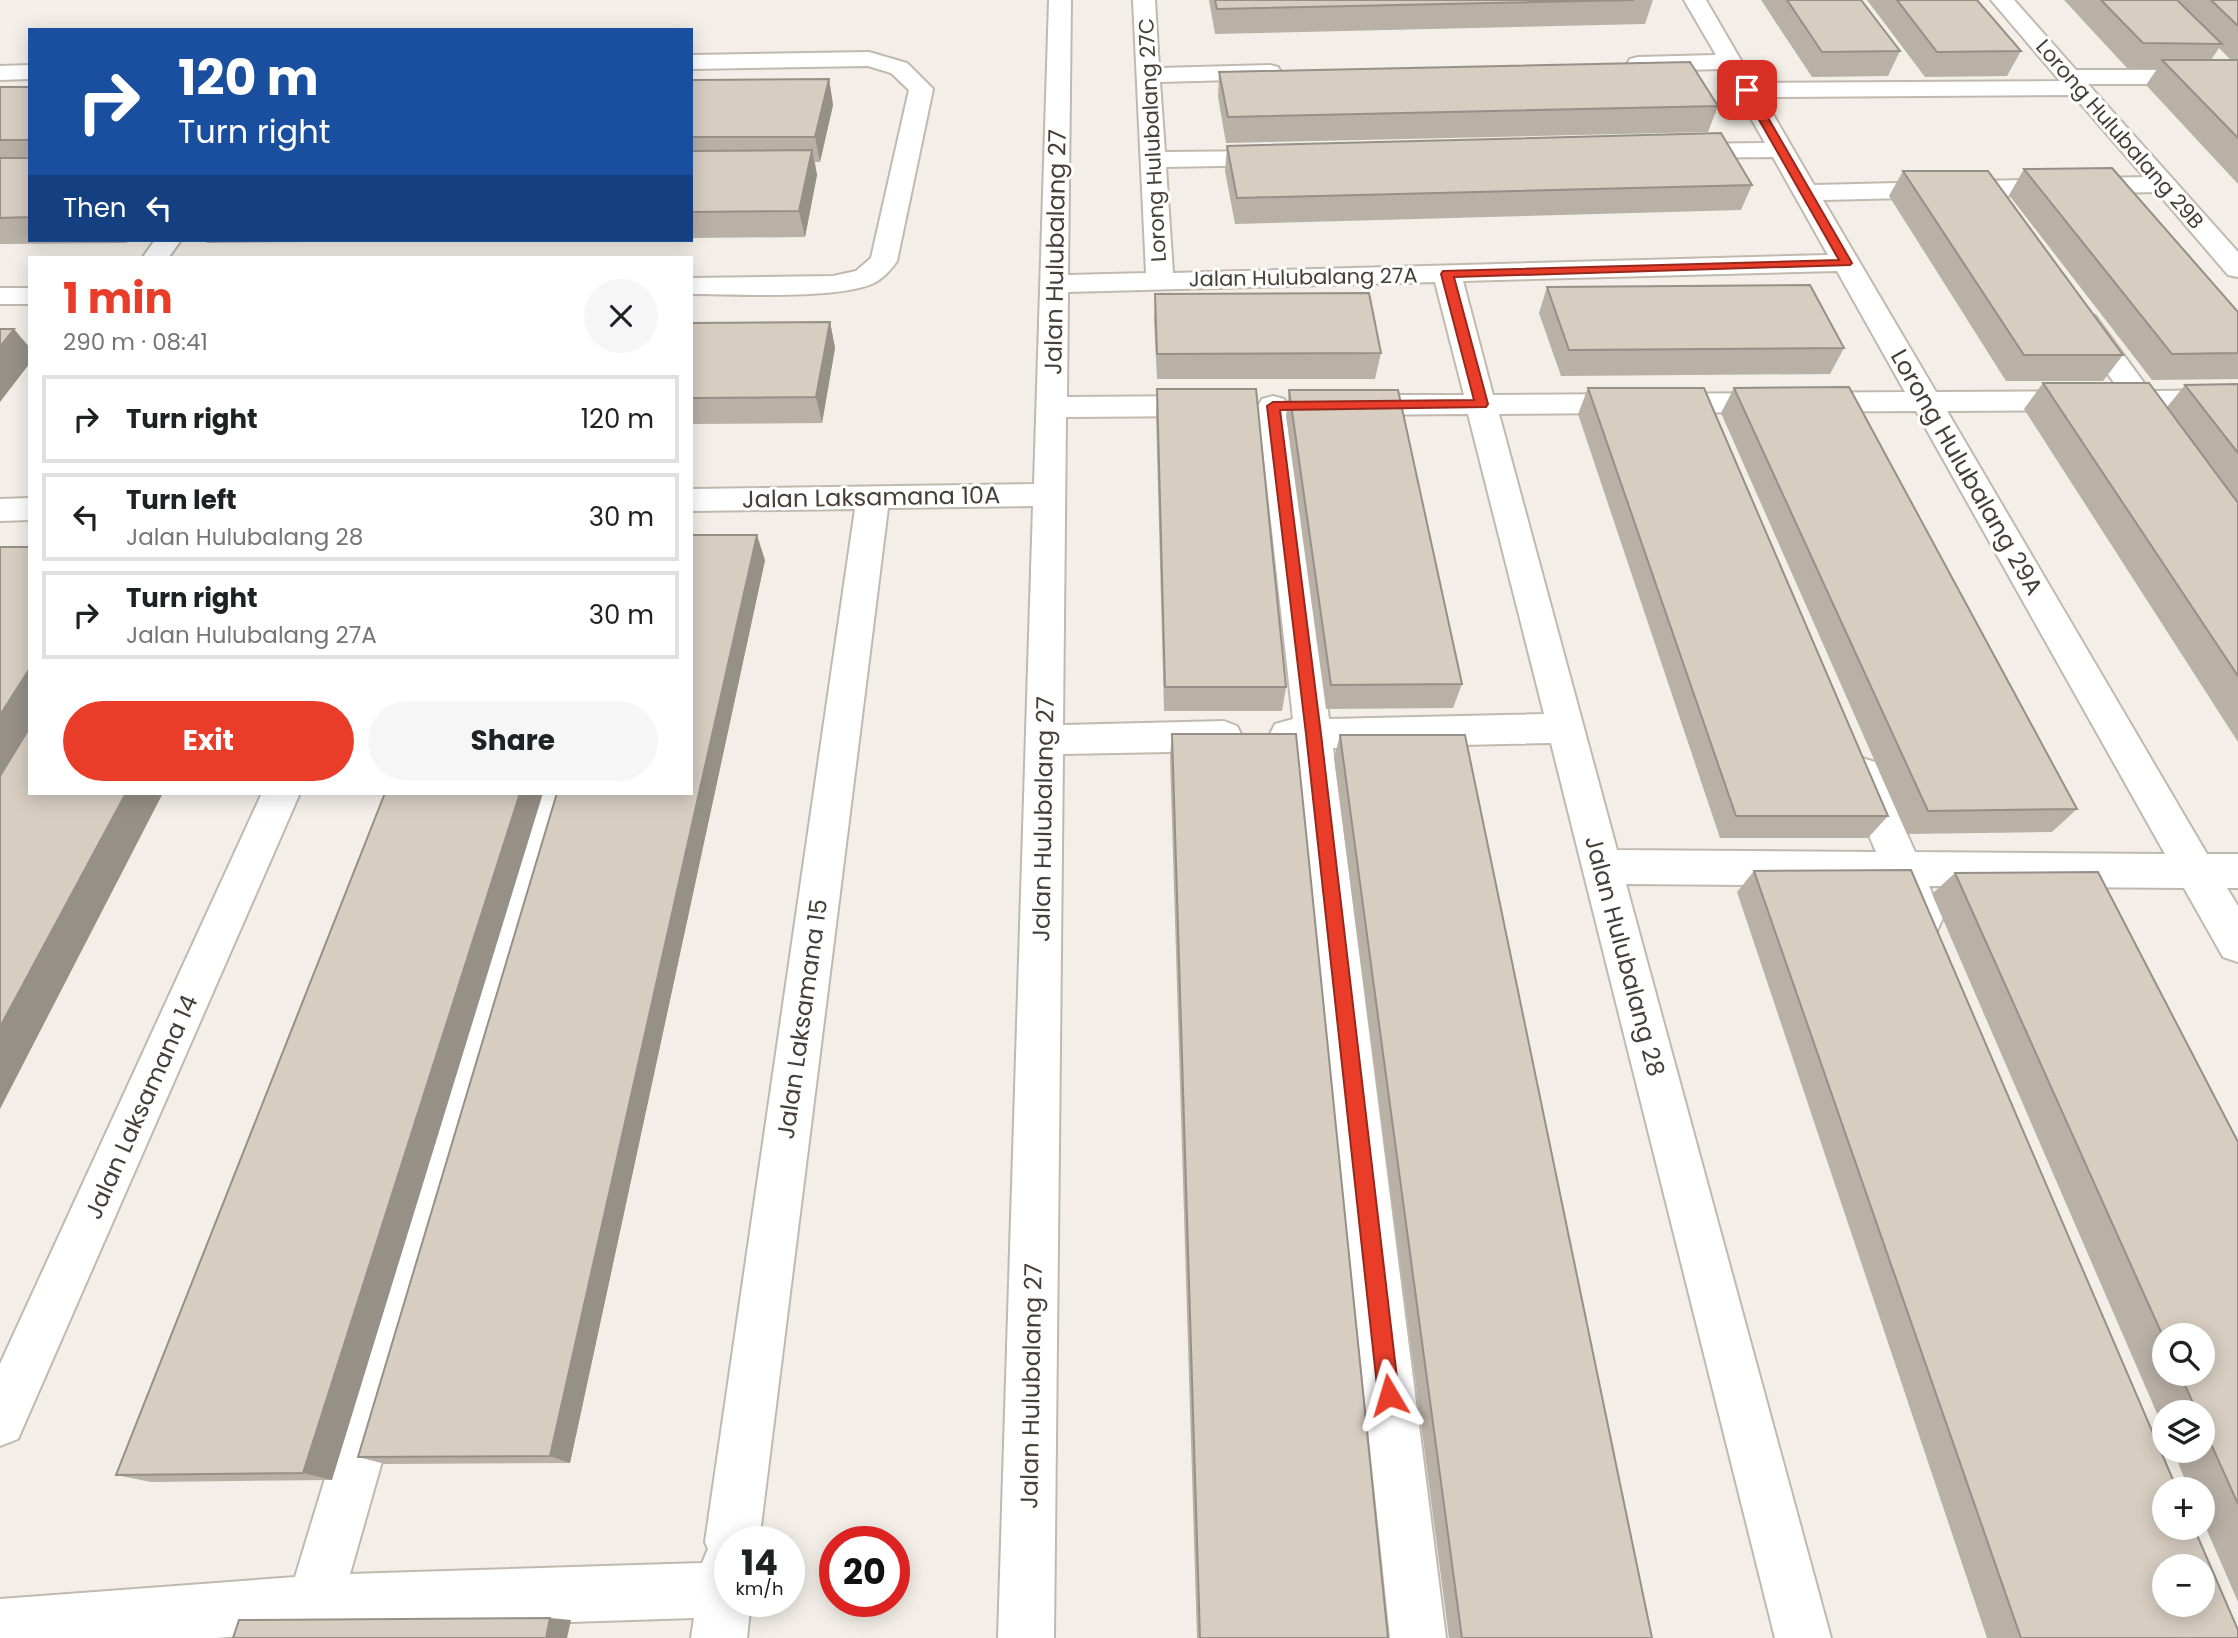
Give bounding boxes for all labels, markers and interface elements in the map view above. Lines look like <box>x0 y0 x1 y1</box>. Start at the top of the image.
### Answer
street label: Lorong Hulubalang 27C <box>1131 17 1173 263</box>
street label: Lorong Hulubalang 29B <box>2029 33 2211 235</box>
text: 120 m <box>178 44 319 112</box>
icon: right <box>63 56 154 147</box>
pin <box>1717 60 1777 120</box>
icon: arrive <box>1728 71 1766 109</box>
text: Turn right <box>178 109 330 154</box>
street label: Jalan Hulubalang 27 <box>1036 129 1074 375</box>
icon: left <box>140 189 178 227</box>
text: Then <box>63 190 126 226</box>
street label: Jalan Hulubalang 27A <box>1188 261 1418 293</box>
text: 1 min <box>63 269 173 328</box>
button: close <box>584 279 658 353</box>
text: 290 m · 08:41 <box>63 326 208 358</box>
street label: Lorong Hulubalang 29A <box>1883 343 2051 601</box>
icon: right <box>67 400 105 438</box>
text: Turn right <box>126 401 258 437</box>
text: 120 m <box>581 401 654 437</box>
street label: Jalan Laksamana 10A <box>742 478 1000 516</box>
text: Turn left <box>126 482 237 518</box>
icon: left <box>67 498 105 536</box>
text: 30 m <box>589 499 654 535</box>
text: Jalan Hulubalang 28 <box>126 521 363 553</box>
text: Turn right <box>126 580 258 616</box>
icon: right <box>67 596 105 634</box>
text: 30 m <box>589 597 654 633</box>
text: Jalan Hulubalang 27A <box>126 619 377 651</box>
street label: Jalan Hulubalang 27 <box>1024 696 1062 942</box>
button: Exit <box>63 701 354 781</box>
button: Share <box>368 701 658 781</box>
street label: Jalan Hulubalang 28 <box>1577 832 1673 1080</box>
street label: Jalan Laksamana 15 <box>769 897 835 1141</box>
street label: Jalan Laksamana 14 <box>77 990 205 1224</box>
street label: Jalan Hulubalang 27 <box>1012 1263 1050 1509</box>
map controls <box>2152 1323 2215 1617</box>
button: search <box>2152 1323 2215 1386</box>
position arrow <box>1352 1358 1426 1432</box>
button: layers <box>2152 1400 2215 1463</box>
button: + <box>2152 1477 2215 1540</box>
speed limit sign: 20 <box>819 1526 910 1617</box>
text: 14 <box>741 1538 778 1587</box>
button: − <box>2152 1554 2215 1617</box>
text: km/h <box>736 1576 783 1601</box>

